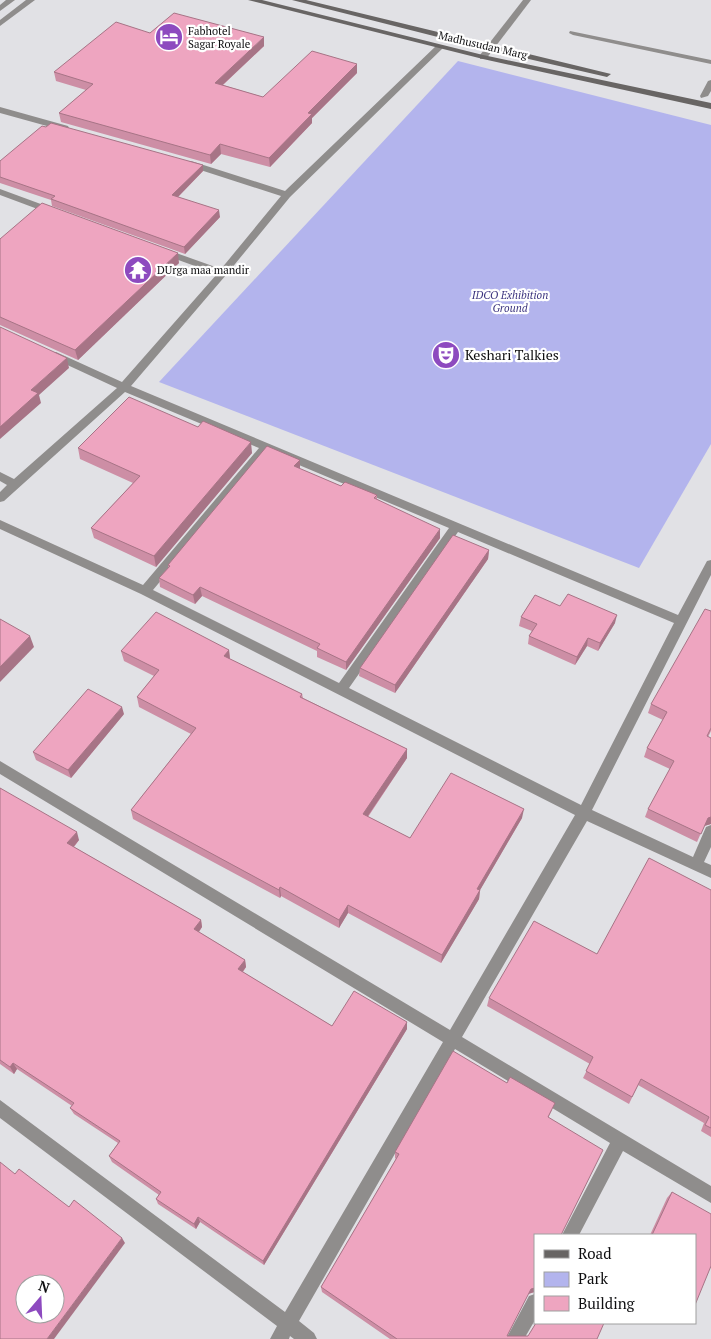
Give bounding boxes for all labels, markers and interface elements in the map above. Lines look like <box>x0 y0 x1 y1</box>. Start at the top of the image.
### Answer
hotel icon: Fabhotel Sagar Royale <box>154 22 184 52</box>
place label: Fabhotel Sagar Royale <box>188 24 251 51</box>
street label: Madhusudan Marg <box>437 28 529 62</box>
temple icon: DUrga maa mandir <box>123 255 153 285</box>
place label: DUrga maa mandir <box>157 263 250 277</box>
park label: IDCO Exhibition Ground <box>471 288 548 315</box>
theatre icon: Keshari Talkies <box>431 340 461 370</box>
place label: Keshari Talkies <box>465 345 559 364</box>
legend <box>534 1234 696 1324</box>
text: Road <box>578 1243 611 1263</box>
text: Park <box>578 1268 608 1288</box>
north arrow <box>15 1274 65 1324</box>
text: N <box>36 1276 53 1297</box>
text: Building <box>578 1293 636 1313</box>

